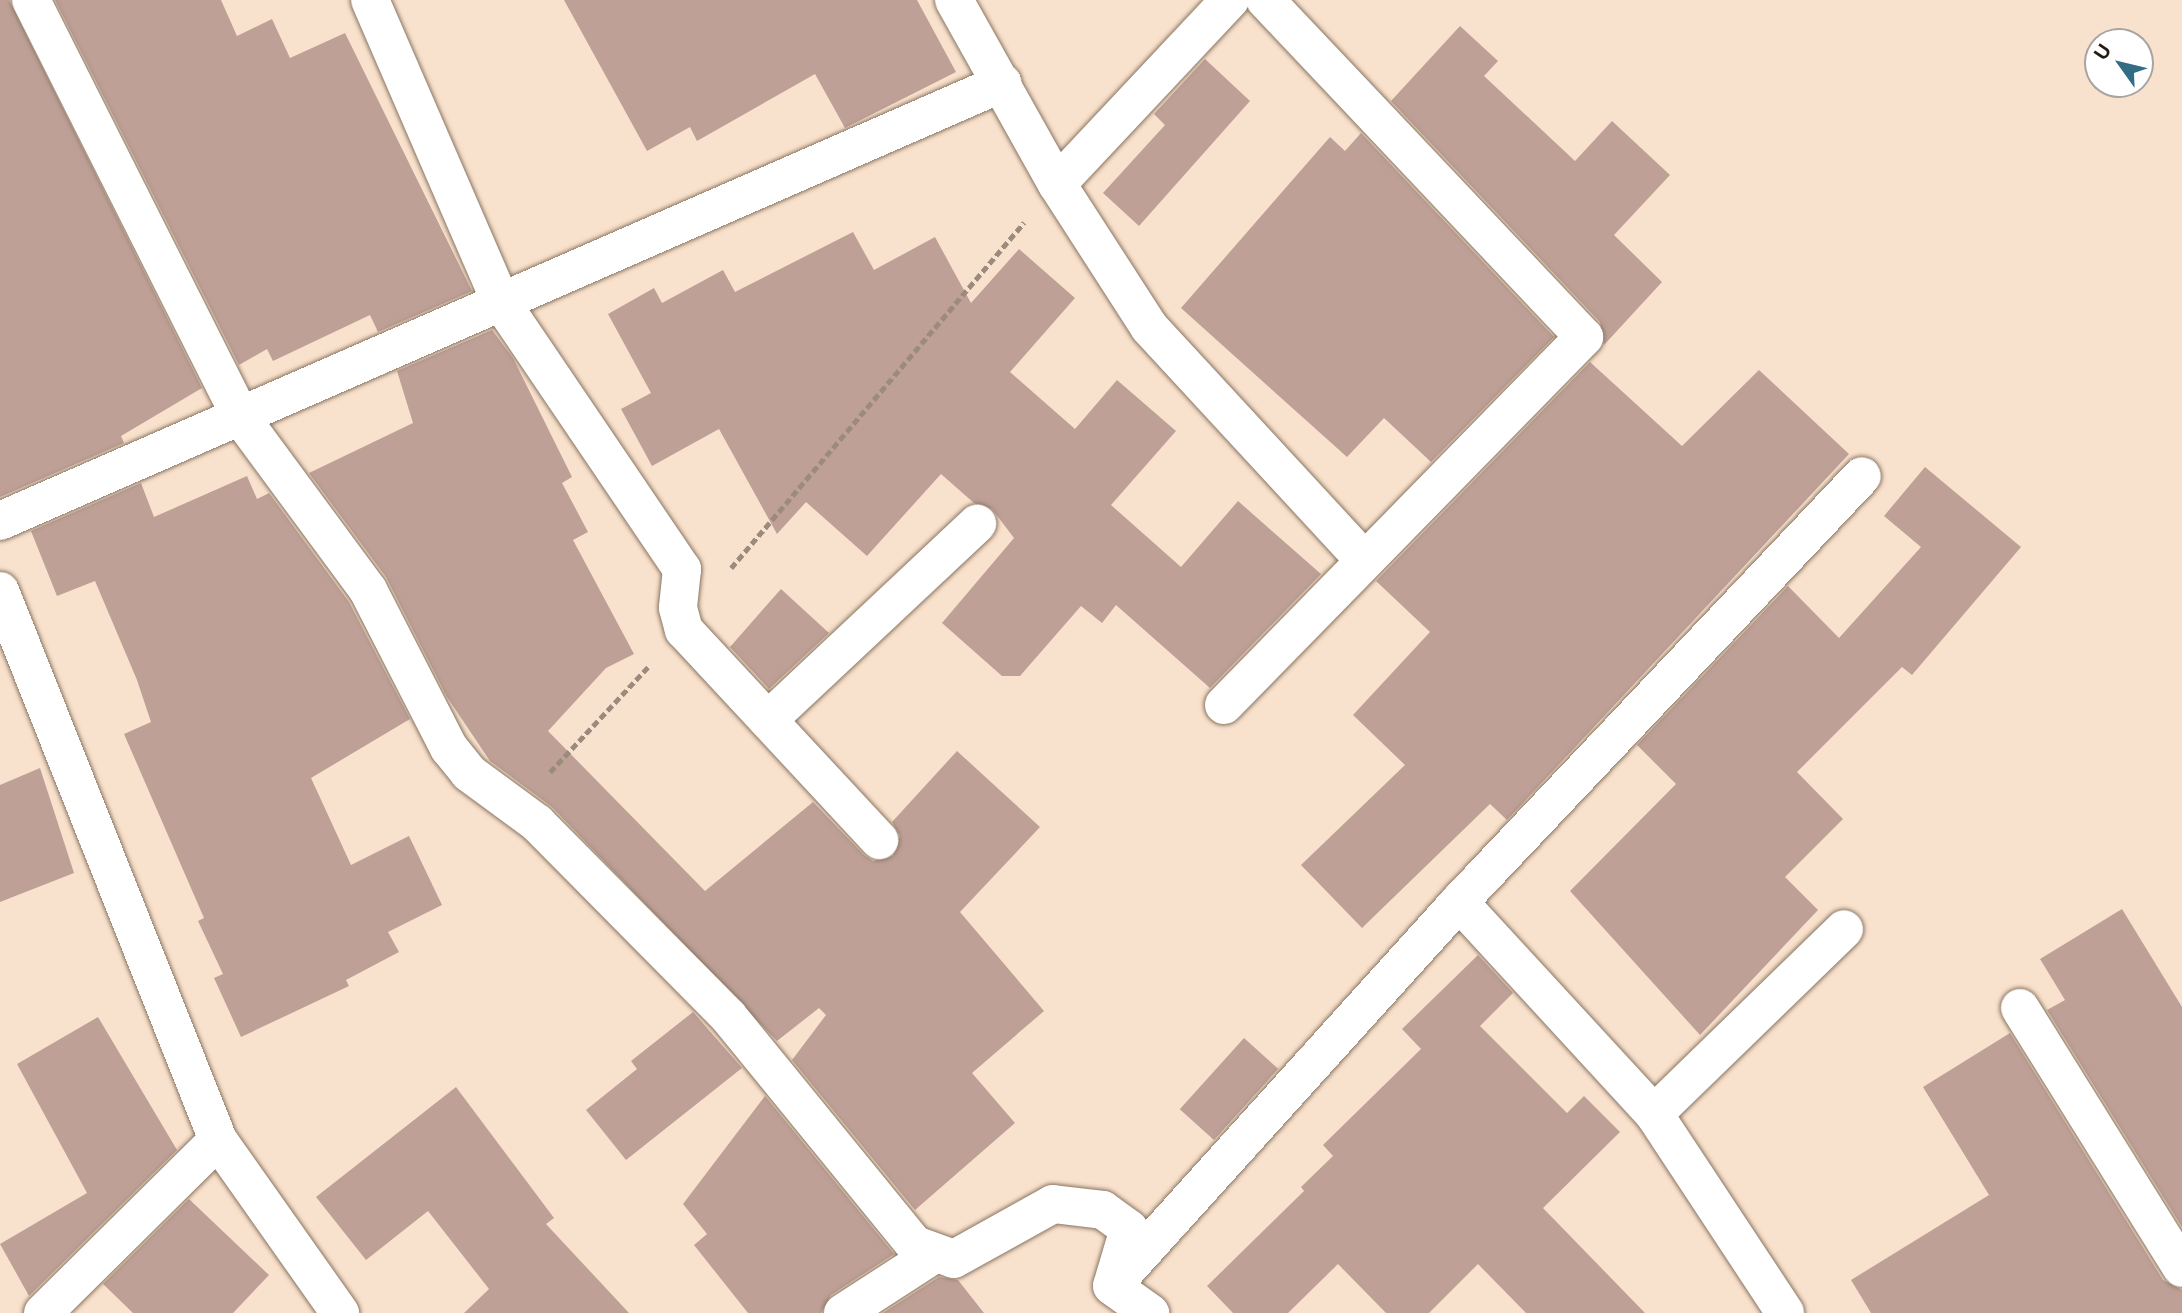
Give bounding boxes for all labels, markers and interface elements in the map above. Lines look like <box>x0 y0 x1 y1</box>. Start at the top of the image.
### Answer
north arrow <box>2084 28 2154 98</box>
text: U <box>2089 40 2116 64</box>

